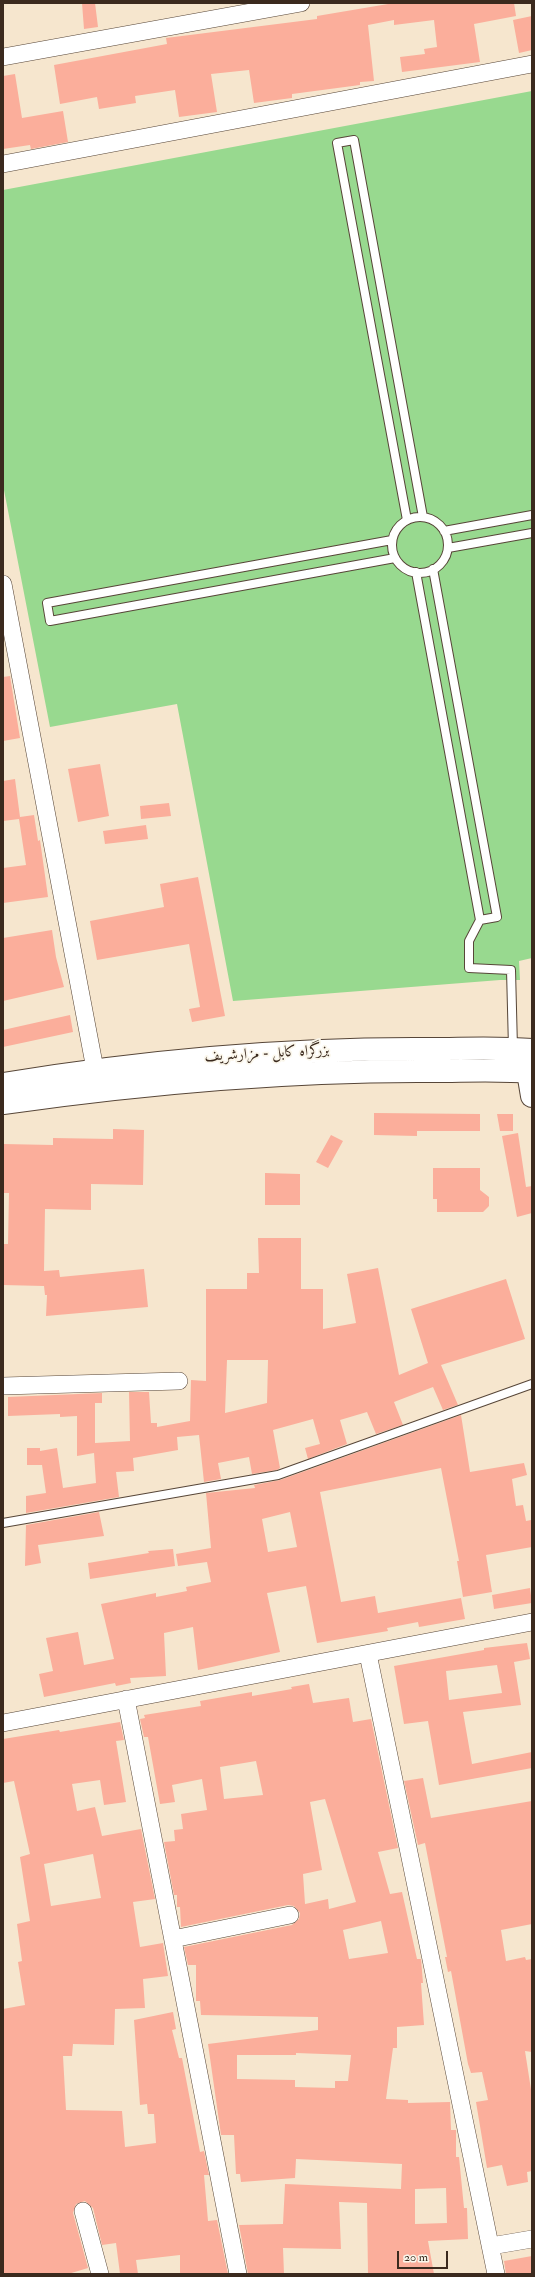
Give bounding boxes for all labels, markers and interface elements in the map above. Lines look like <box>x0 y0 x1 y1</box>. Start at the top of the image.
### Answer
street label: بزرگراه کابل - مزارشریف <box>204 1042 330 1066</box>
scale bar <box>399 2243 450 2269</box>
text: 20 m <box>404 2250 428 2265</box>

